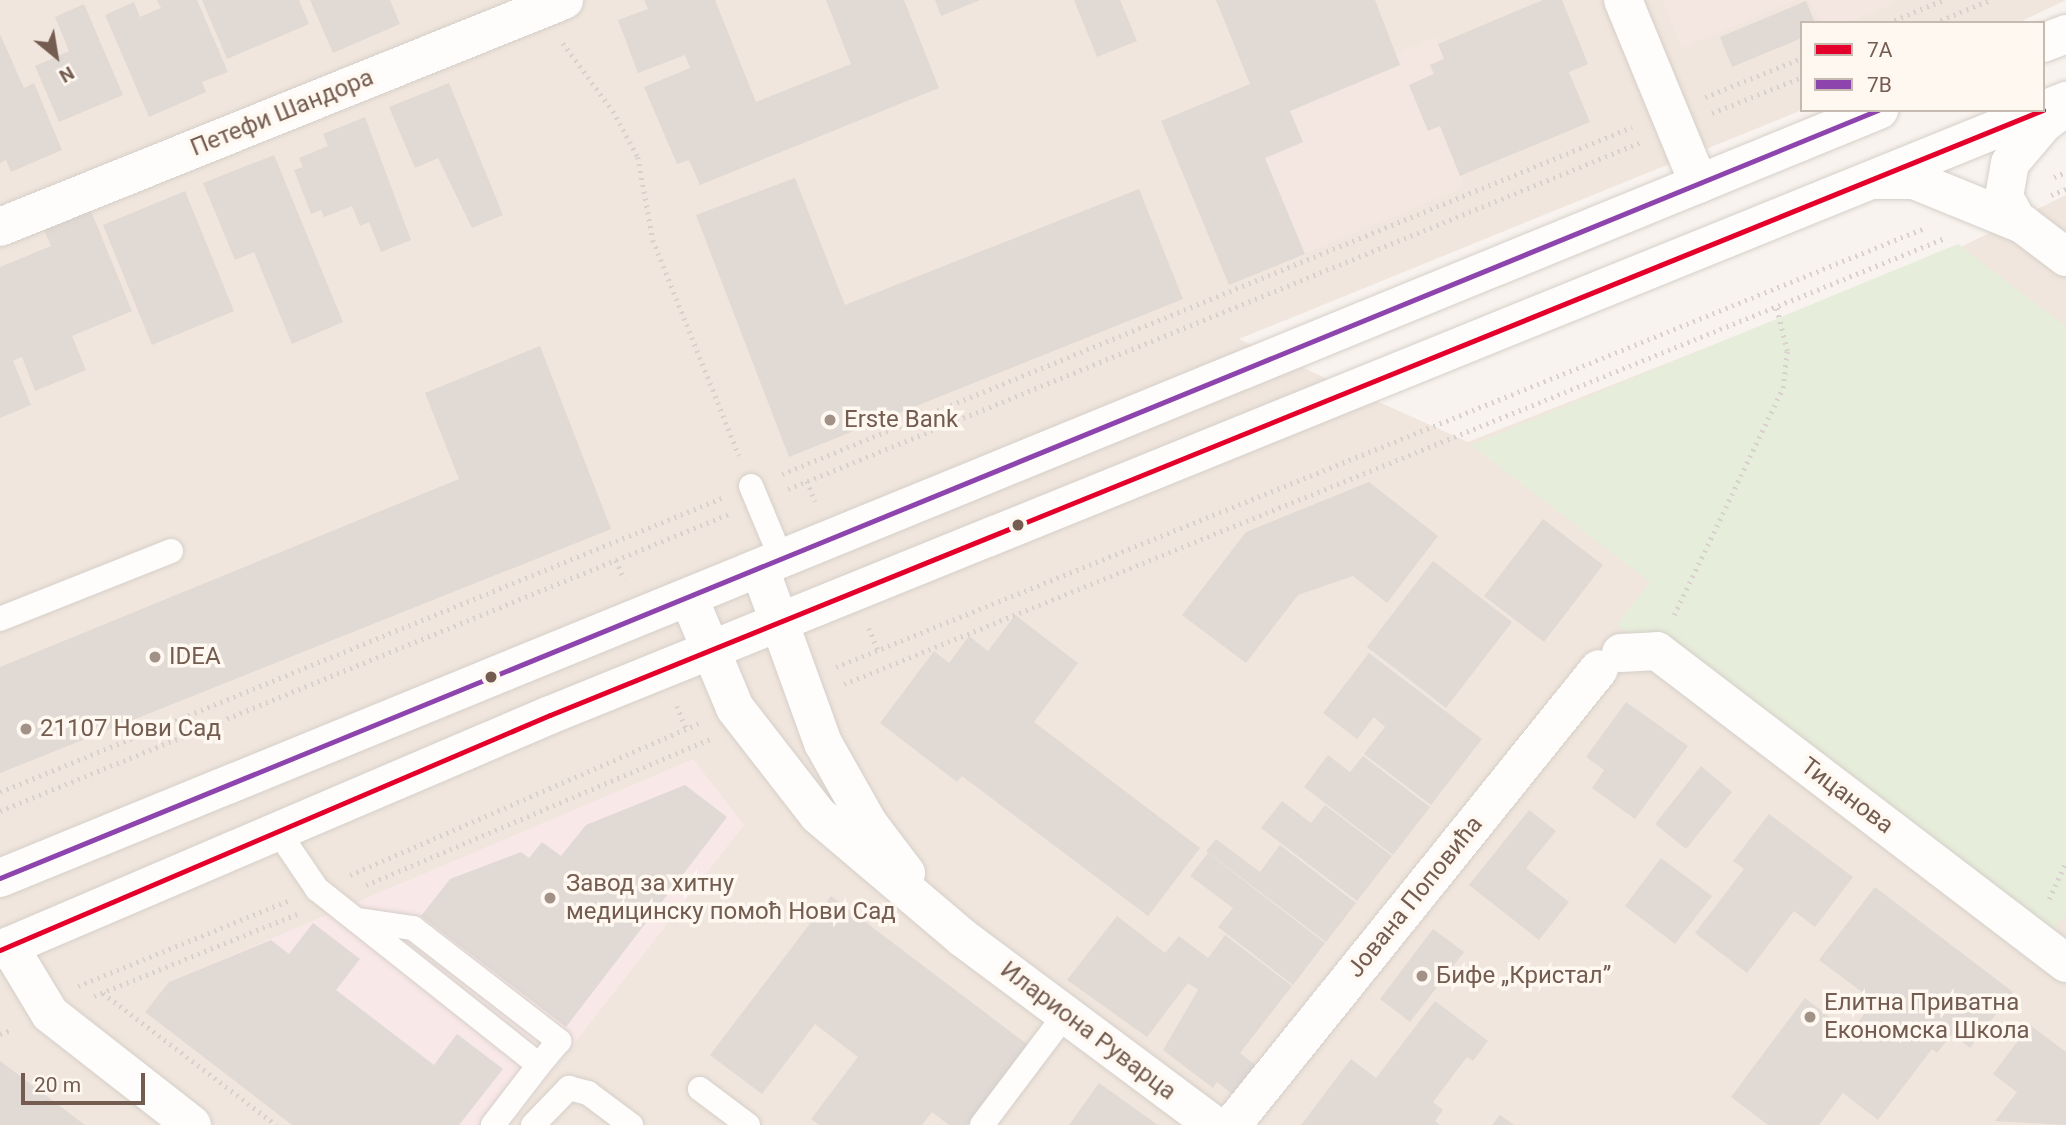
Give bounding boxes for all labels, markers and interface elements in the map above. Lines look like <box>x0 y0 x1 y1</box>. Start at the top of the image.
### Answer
north arrow <box>21 21 91 91</box>
legend <box>1800 21 2045 112</box>
text: 7A <box>1867 38 1893 62</box>
text: N <box>55 61 78 88</box>
street label: Петефи Шандора <box>186 63 378 163</box>
text: 7B <box>1867 73 1892 97</box>
place label: Erste Bank <box>844 406 958 434</box>
marker: Erste Bank <box>822 412 838 428</box>
unlabelled marker <box>1011 518 1025 532</box>
place label: IDEA <box>169 643 221 671</box>
marker: IDEA <box>147 649 163 665</box>
unlabelled marker <box>484 670 498 684</box>
place label: 21107 Нови Сад <box>40 715 221 743</box>
marker: 21107 Нови Сад <box>18 721 34 737</box>
street label: Тицанова <box>1795 752 1899 840</box>
street label: Јована Поповића <box>1341 811 1489 983</box>
place label: Завод за хитну медицинску помоћ Нови Сад <box>566 870 896 926</box>
marker: Завод за хитну медицинску помоћ Нови Сад <box>540 888 560 908</box>
street label: Илариона Руварца <box>995 956 1181 1106</box>
place label: Бифе „Кристал” <box>1436 962 1611 990</box>
marker: Бифе „Кристал” <box>1414 968 1430 984</box>
place label: Елитна Приватна Економска Школа <box>1824 989 2030 1045</box>
marker: Елитна Приватна Економска Школа <box>1802 1009 1818 1025</box>
scale bar <box>24 1058 149 1102</box>
text: 20 m <box>34 1073 81 1097</box>

